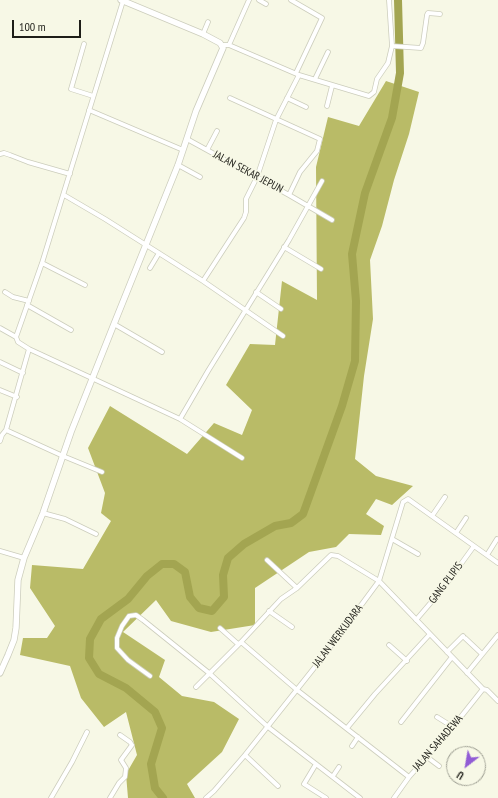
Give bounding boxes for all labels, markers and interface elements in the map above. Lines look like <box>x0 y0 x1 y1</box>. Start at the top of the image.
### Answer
scale bar <box>14 12 83 38</box>
text: 100 m <box>19 19 46 34</box>
street label: JALAN SEKAR JEPUN <box>211 148 285 196</box>
street label: GANG PLIPIS <box>426 560 466 606</box>
street label: JALAN WERKUDARA <box>310 602 366 670</box>
street label: JALAN SAHADEWA <box>410 712 466 774</box>
north arrow <box>446 746 486 786</box>
text: U <box>454 768 466 783</box>

